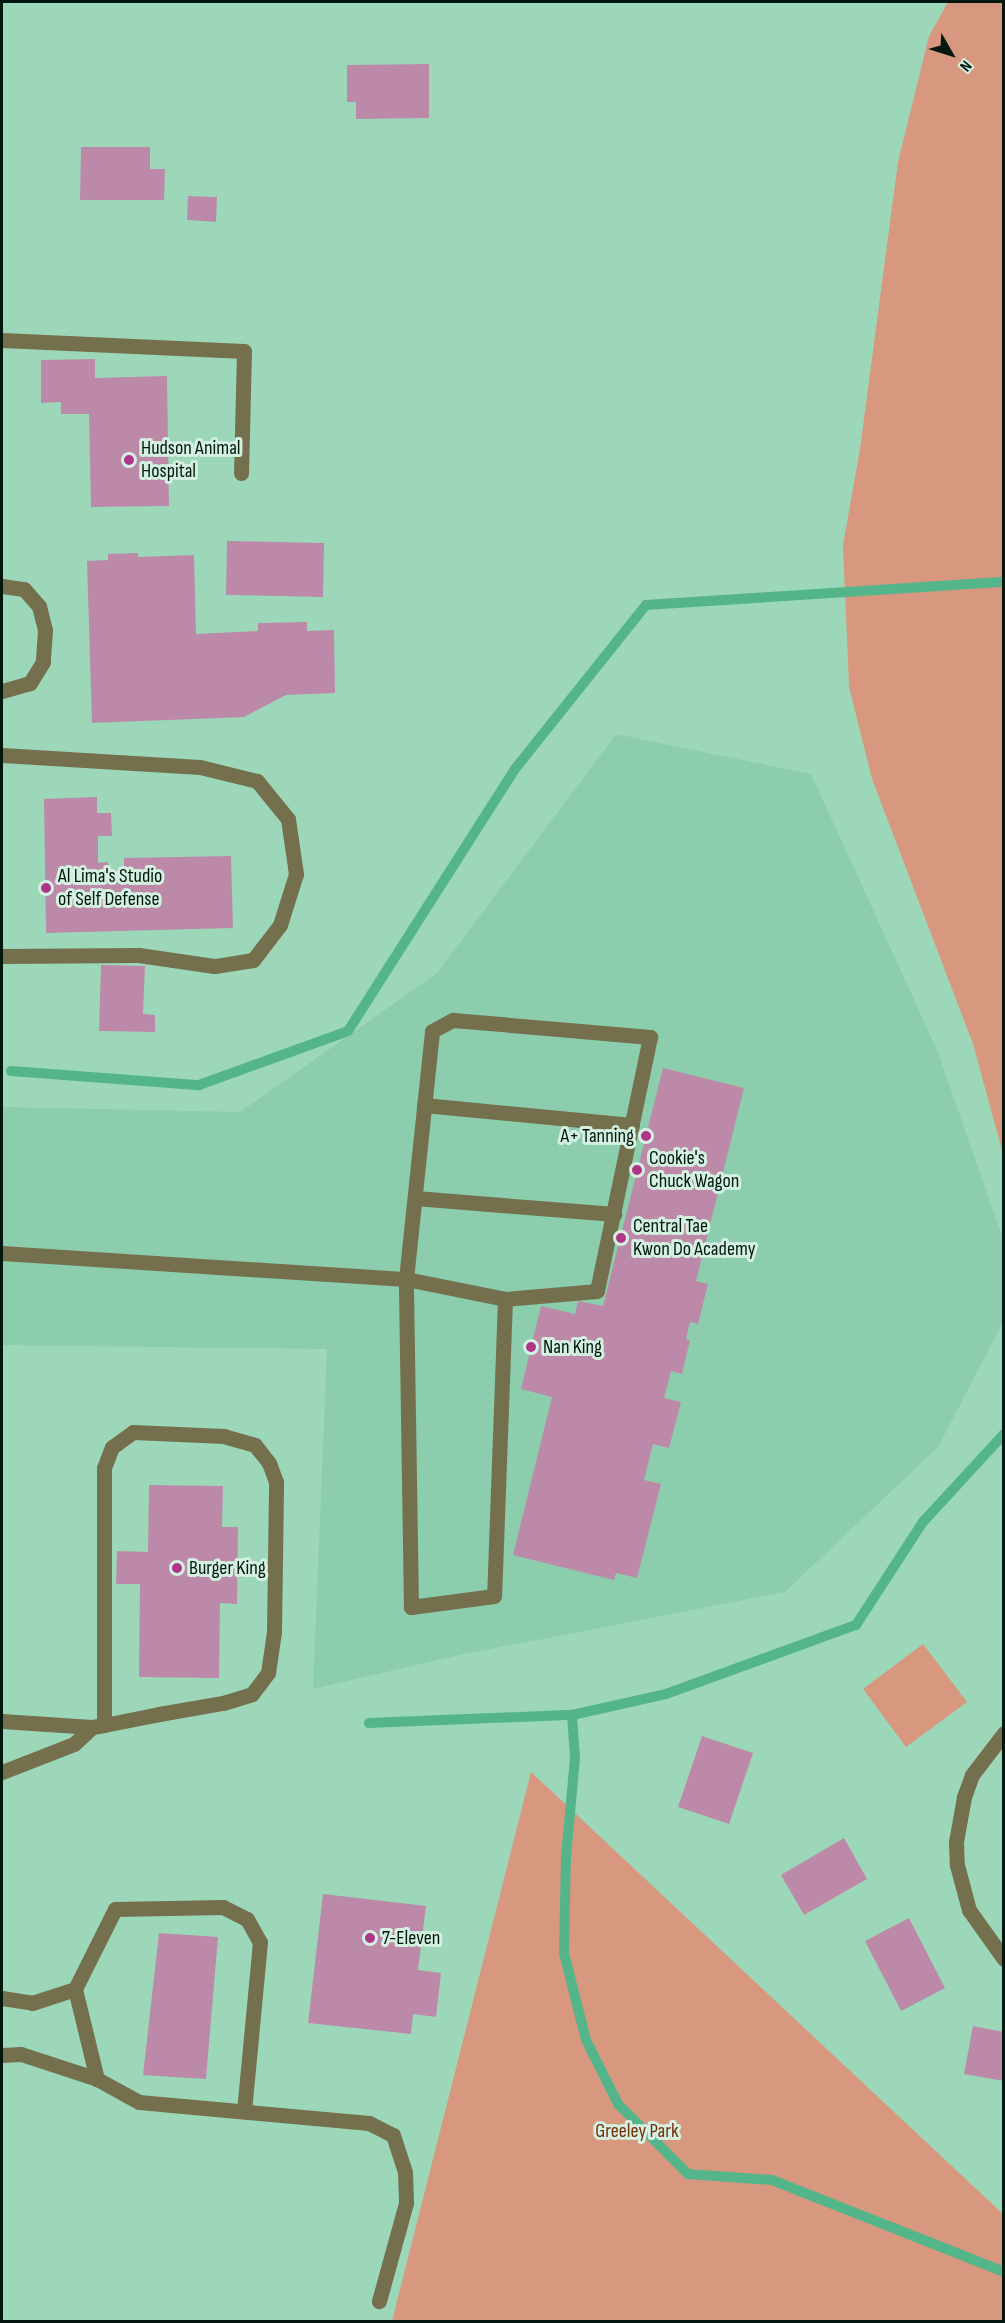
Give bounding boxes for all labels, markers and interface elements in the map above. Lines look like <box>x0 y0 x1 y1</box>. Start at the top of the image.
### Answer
north arrow <box>921 24 981 84</box>
text: N <box>955 56 975 75</box>
place label: Hudson Animal Hospital <box>141 436 241 483</box>
marker: Hudson Animal Hospital <box>122 453 136 467</box>
place label: Al Lima's Studio of Self Defense <box>58 864 162 911</box>
marker: Al Lima's Studio of Self Defense <box>39 881 53 895</box>
place label: A+ Tanning <box>561 1124 634 1148</box>
marker: A+ Tanning <box>639 1129 653 1143</box>
place label: Cookie's Chuck Wagon <box>649 1146 739 1193</box>
marker: Cookie's Chuck Wagon <box>630 1163 644 1177</box>
place label: Central Tae Kwon Do Academy <box>633 1214 755 1261</box>
marker: Central Tae Kwon Do Academy <box>614 1231 628 1245</box>
place label: Nan King <box>543 1335 602 1359</box>
marker: Nan King <box>524 1340 538 1354</box>
place label: Burger King <box>189 1556 266 1580</box>
marker: Burger King <box>170 1561 184 1575</box>
place label: 7-Eleven <box>382 1926 440 1950</box>
marker: 7-Eleven <box>363 1931 377 1945</box>
park label: Greeley Park <box>595 2119 679 2143</box>

